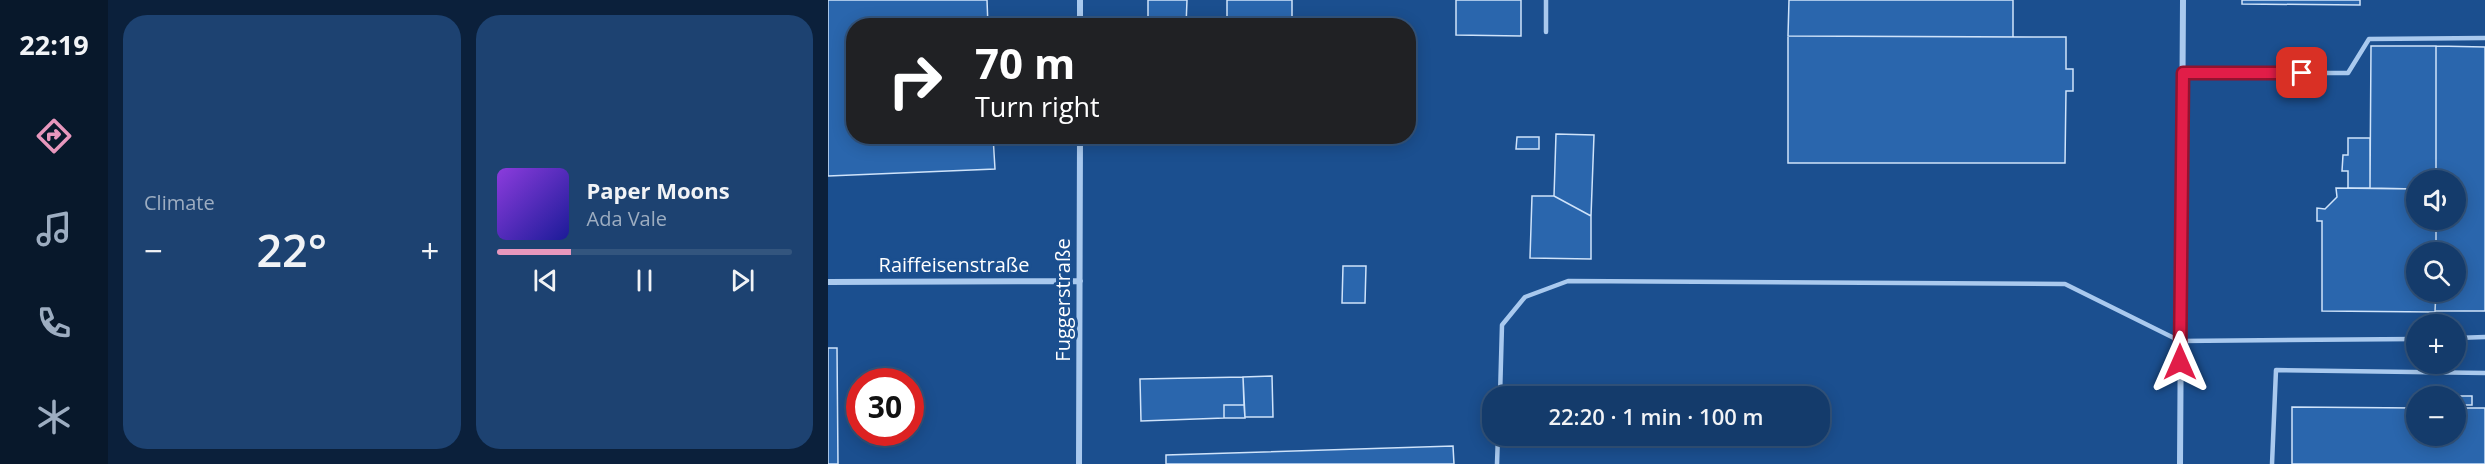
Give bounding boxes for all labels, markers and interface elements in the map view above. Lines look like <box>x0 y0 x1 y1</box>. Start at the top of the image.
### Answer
text: 22:19 <box>19 26 89 63</box>
text: 70 m <box>975 34 1075 91</box>
icon: right <box>876 42 954 120</box>
pin <box>2276 47 2327 98</box>
icon: arrive <box>2285 56 2318 89</box>
text: Turn right <box>975 88 1100 125</box>
icon: directions <box>33 115 75 157</box>
map controls <box>2406 170 2466 446</box>
button: sound <box>2406 170 2466 230</box>
text: Paper Moons <box>587 175 730 205</box>
text: Climate <box>144 189 215 216</box>
text: Ada Vale <box>587 205 667 232</box>
icon: music <box>33 208 75 250</box>
text: 22° <box>256 219 327 280</box>
text: − <box>144 228 163 273</box>
text: + <box>421 228 439 273</box>
street label: Fuggerstraße <box>1049 238 1076 362</box>
button: search <box>2406 242 2466 302</box>
street label: Raiffeisenstraße <box>879 251 1029 278</box>
icon: previous <box>529 264 562 297</box>
icon: pause <box>628 264 661 297</box>
icon: next <box>726 264 759 297</box>
icon: phone <box>33 302 75 344</box>
button: + <box>2406 314 2466 374</box>
position arrow <box>2148 330 2212 394</box>
speed limit sign: 30 <box>846 368 924 446</box>
button: − <box>2406 386 2466 446</box>
icon: climate <box>33 396 75 438</box>
text: 22:20 · 1 min · 100 m <box>1548 401 1764 431</box>

